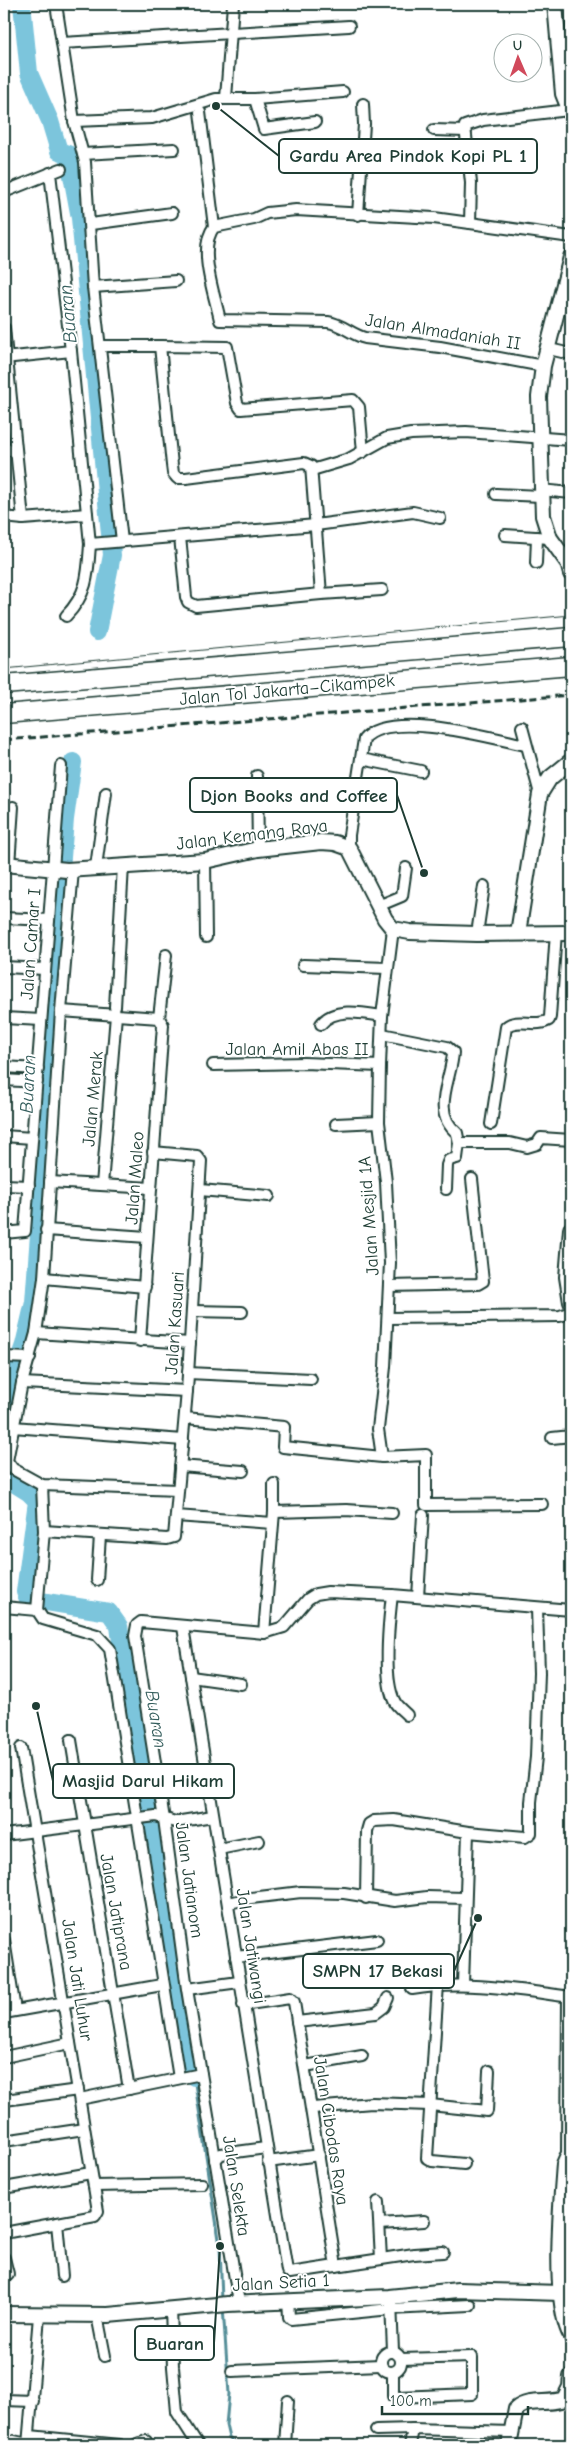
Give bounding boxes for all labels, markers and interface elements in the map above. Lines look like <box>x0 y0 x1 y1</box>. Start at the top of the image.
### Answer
north arrow <box>492 32 542 82</box>
text: U <box>513 37 523 54</box>
callout: Gardu Area Pindok Kopi PL 1 <box>279 139 537 173</box>
text: Gardu Area Pindok Kopi PL 1 <box>289 145 527 167</box>
water label: Buaran <box>54 284 82 344</box>
street label: Jalan Almadaniah II <box>364 309 522 355</box>
street label: Jalan Tol Jakarta–Cikampek <box>179 670 396 710</box>
callout: Djon Books and Coffee <box>190 778 397 812</box>
text: Djon Books and Coffee <box>200 785 388 807</box>
street label: Jalan Kemang Raya <box>175 815 329 855</box>
street label: Jalan Camar I <box>17 888 45 1000</box>
street label: Jalan Amil Abas II <box>225 1039 369 1060</box>
street label: Jalan Merak <box>78 1050 108 1148</box>
water label: Buaran <box>15 1054 41 1114</box>
street label: Jalan Maleo <box>121 1131 149 1225</box>
street label: Jalan Mesjid 1A <box>354 1156 384 1276</box>
street label: Jalan Kasuari <box>161 1271 189 1375</box>
water label: Buaran <box>141 1688 171 1750</box>
callout: Masjid Darul Hikam <box>53 1764 234 1798</box>
text: Masjid Darul Hikam <box>62 1770 224 1792</box>
street label: Jalan Jatianom <box>170 1821 208 1939</box>
street label: Jalan Jatiprana <box>95 1852 137 1972</box>
street label: Jalan Jatiwangi <box>231 1887 271 2005</box>
street label: Jalan Jati Luhur <box>57 1917 97 2043</box>
callout: SMPN 17 Bekasi <box>303 1954 454 1988</box>
text: SMPN 17 Bekasi <box>313 1960 443 1982</box>
street label: Jalan Cibodas Raya <box>309 2055 353 2207</box>
street label: Jalan Selekta <box>218 2134 254 2238</box>
street label: Jalan Setia 1 <box>232 2270 330 2296</box>
callout: Buaran <box>135 2326 214 2360</box>
text: Buaran <box>146 2333 204 2355</box>
scale bar <box>382 2384 529 2416</box>
text: 100 m <box>390 2392 432 2410</box>

